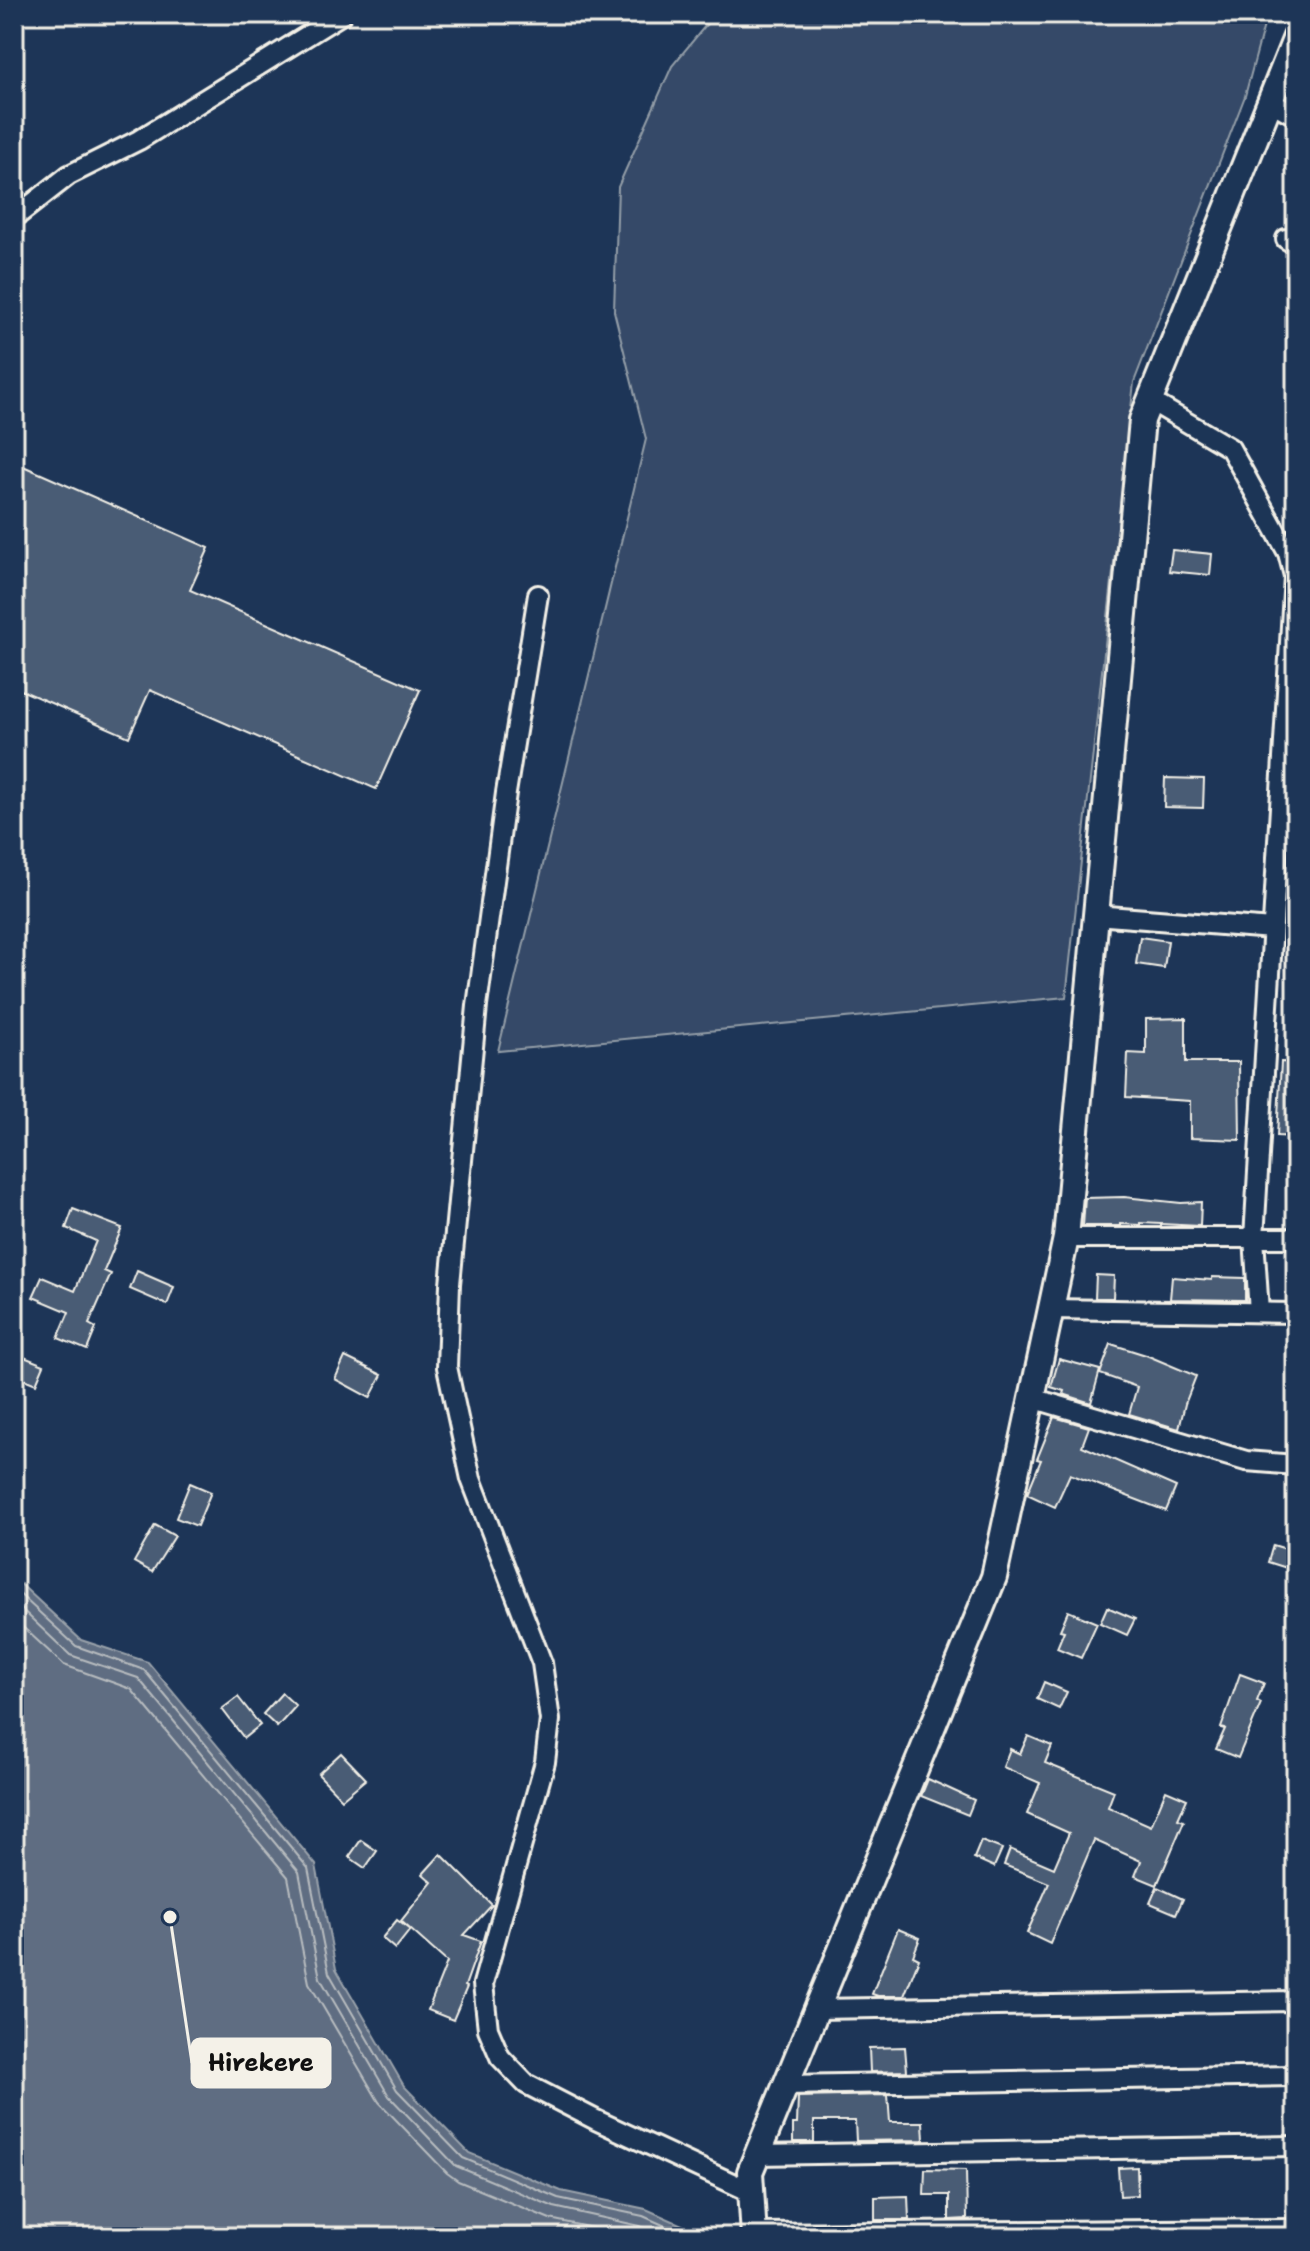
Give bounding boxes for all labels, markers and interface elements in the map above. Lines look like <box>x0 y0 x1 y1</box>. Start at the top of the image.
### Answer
callout: Hirekere <box>192 2039 330 2087</box>
text: Hirekere <box>208 2047 314 2079</box>

